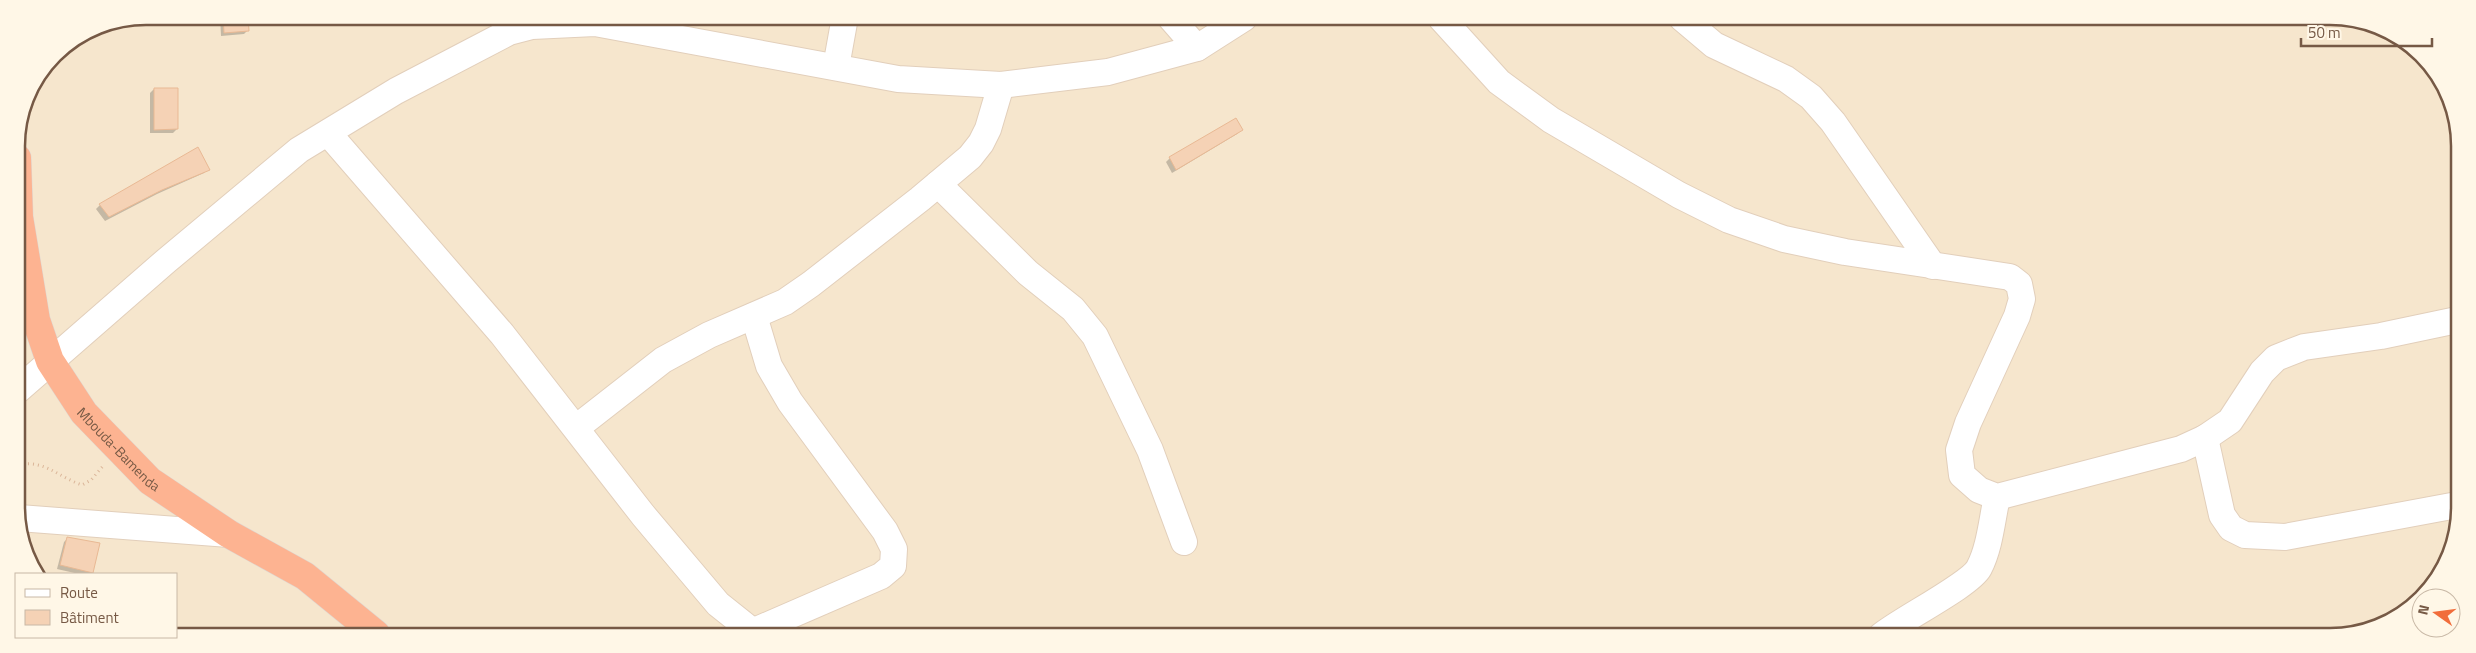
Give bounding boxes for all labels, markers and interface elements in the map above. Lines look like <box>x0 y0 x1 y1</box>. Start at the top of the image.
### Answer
scale bar <box>2301 15 2432 47</box>
text: 50 m <box>2308 21 2341 44</box>
street label: Mbouda-Bamenda <box>73 402 165 496</box>
legend <box>15 573 178 638</box>
text: Route <box>60 581 98 604</box>
north arrow <box>2411 588 2461 638</box>
text: N <box>2412 602 2434 617</box>
text: Bâtiment <box>60 606 119 629</box>

